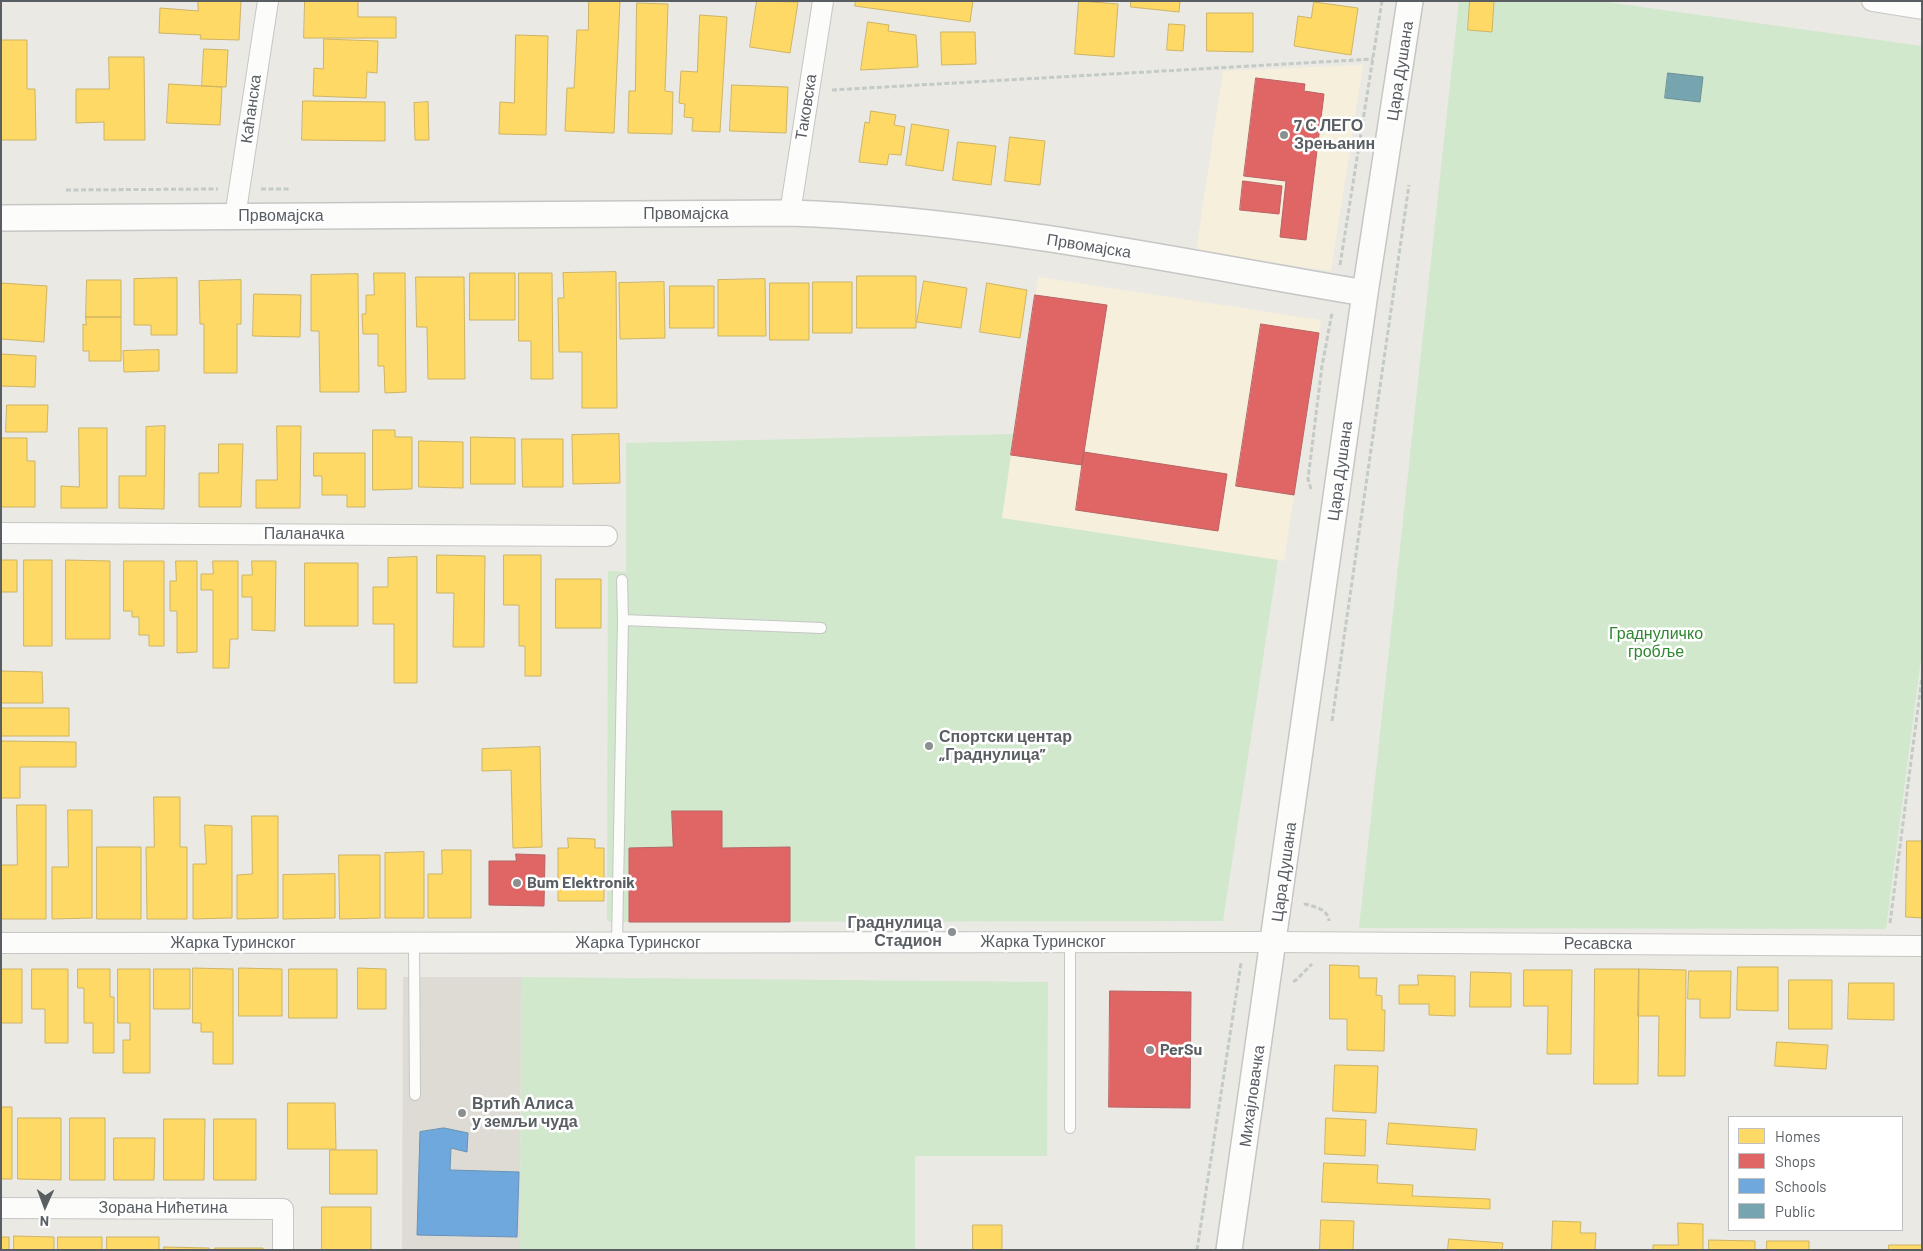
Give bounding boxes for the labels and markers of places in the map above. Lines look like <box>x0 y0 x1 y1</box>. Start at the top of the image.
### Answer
place label: 7 С ЛЕГО Зрењанин <box>1294 116 1375 154</box>
marker: 7 С ЛЕГО Зрењанин <box>1278 129 1290 141</box>
place label: Спортски центар „Граднулица” <box>939 727 1072 765</box>
marker: Спортски центар „Граднулица” <box>923 740 935 752</box>
place label: Bum Elektronik <box>527 873 635 893</box>
marker: Bum Elektronik <box>511 877 523 889</box>
place label: Граднулица Стадион <box>847 913 942 951</box>
marker: Граднулица Стадион <box>946 926 958 938</box>
place label: PerSu <box>1160 1040 1202 1060</box>
marker: PerSu <box>1144 1044 1156 1056</box>
place label: Вртић Алиса у земљи чуда <box>472 1094 578 1132</box>
marker: Вртић Алиса у земљи чуда <box>456 1107 468 1119</box>

